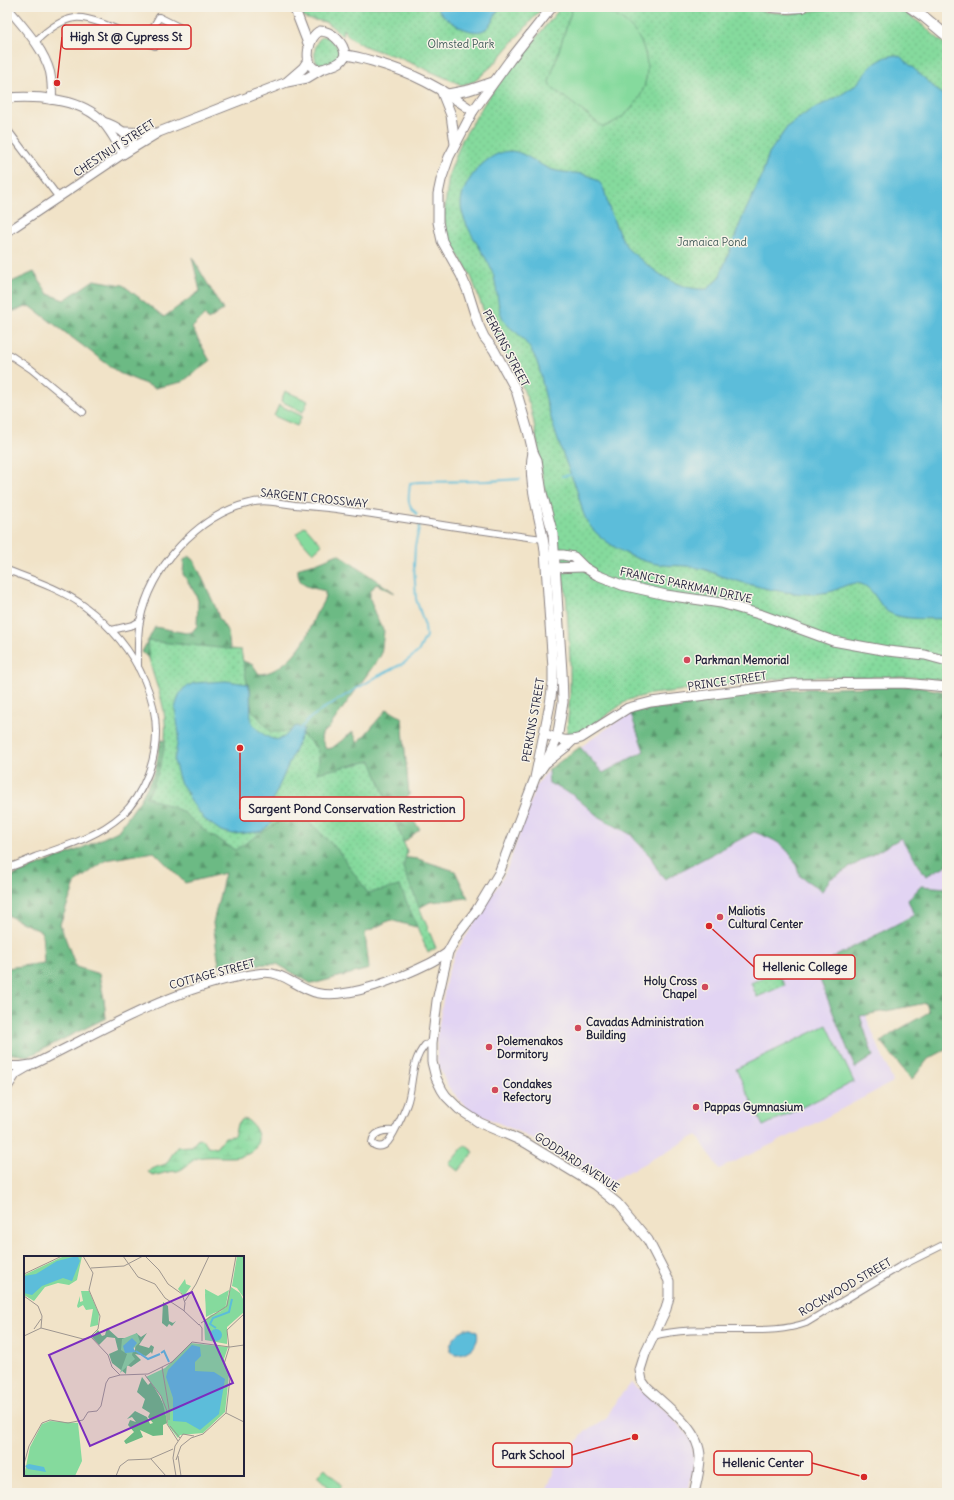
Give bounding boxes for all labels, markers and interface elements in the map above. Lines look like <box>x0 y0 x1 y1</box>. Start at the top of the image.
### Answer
callout: High St @ Cypress St <box>62 25 191 49</box>
text: High St @ Cypress St <box>70 29 183 45</box>
park label: Olmsted Park <box>428 37 495 51</box>
street label: CHESTNUT STREET <box>71 116 158 180</box>
park label: Jamaica Pond <box>677 235 748 249</box>
street label: PERKINS STREET <box>480 307 532 389</box>
street label: SARGENT CROSSWAY <box>260 485 368 511</box>
street label: FRANCIS PARKMAN DRIVE <box>619 564 753 606</box>
place label: Parkman Memorial <box>695 653 789 667</box>
marker: Parkman Memorial <box>682 655 692 665</box>
street label: PRINCE STREET <box>687 668 768 693</box>
street label: PERKINS STREET <box>519 676 547 763</box>
callout: Sargent Pond Conservation Restriction <box>240 797 464 821</box>
text: Sargent Pond Conservation Restriction <box>248 801 456 817</box>
place label: Maliotis Cultural Center <box>728 904 803 931</box>
marker: Maliotis Cultural Center <box>715 912 725 922</box>
callout: Hellenic College <box>754 955 855 979</box>
street label: COTTAGE STREET <box>168 956 256 992</box>
text: Hellenic College <box>763 959 848 975</box>
place label: Holy Cross Chapel <box>644 974 697 1002</box>
marker: Holy Cross Chapel <box>700 982 710 992</box>
place label: Cavadas Administration Building <box>586 1015 705 1043</box>
marker: Cavadas Administration Building <box>573 1023 583 1033</box>
place label: Polemenakos Dormitory <box>497 1034 563 1062</box>
marker: Polemenakos Dormitory <box>484 1042 494 1052</box>
place label: Condakes Refectory <box>503 1077 552 1105</box>
marker: Condakes Refectory <box>490 1085 500 1095</box>
place label: Pappas Gymnasium <box>704 1100 803 1115</box>
marker: Pappas Gymnasium <box>691 1102 701 1112</box>
street label: GODDARD AVENUE <box>532 1129 622 1195</box>
street label: ROCKWOOD STREET <box>796 1255 894 1319</box>
inset map <box>24 1256 244 1476</box>
callout: Park School <box>493 1443 572 1467</box>
text: Park School <box>501 1447 565 1462</box>
callout: Hellenic Center <box>714 1451 812 1475</box>
text: Hellenic Center <box>722 1455 804 1470</box>

